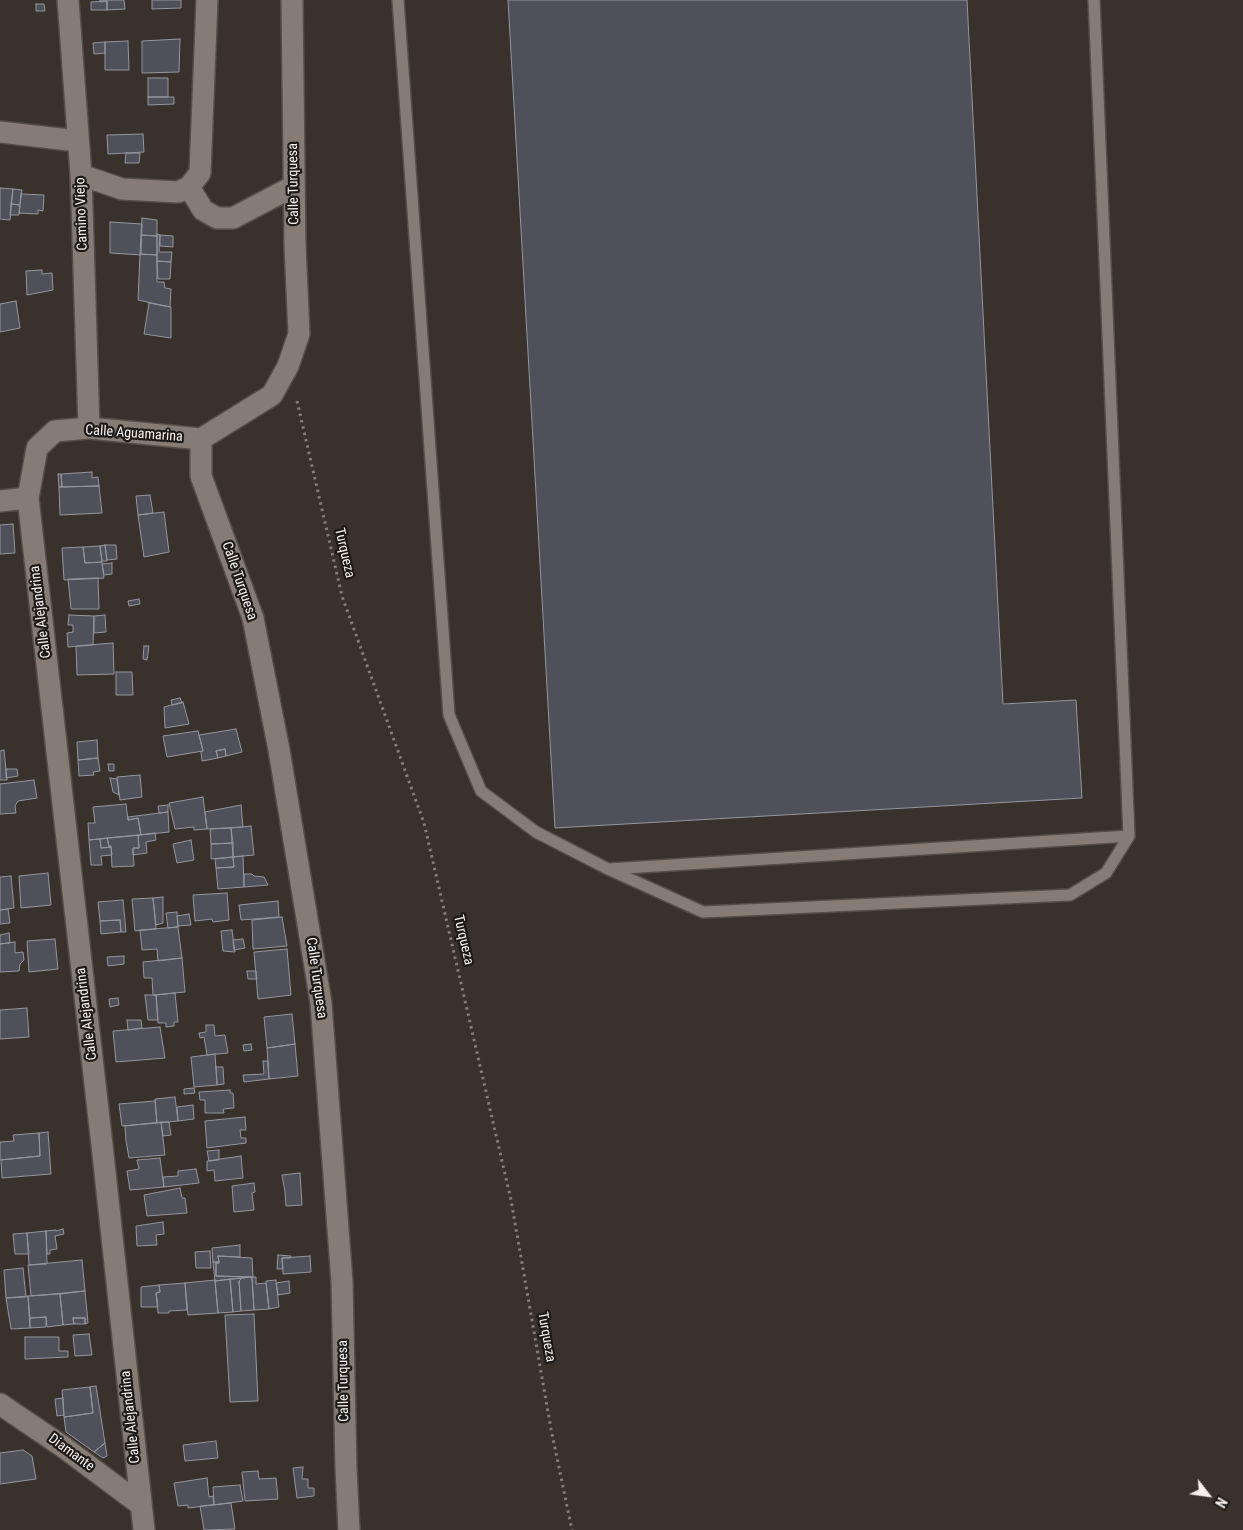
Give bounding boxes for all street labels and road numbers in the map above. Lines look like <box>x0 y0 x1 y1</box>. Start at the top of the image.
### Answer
street label: Calle Turquesa <box>285 143 303 225</box>
street label: Camino Viejo <box>72 177 92 251</box>
street label: Calle Aguamarina <box>85 422 183 446</box>
street label: Turqueza <box>330 526 358 580</box>
street label: Calle Turquesa <box>218 540 260 622</box>
street label: Calle Alejandrina <box>27 565 55 659</box>
street label: Turqueza <box>449 913 477 967</box>
street label: Calle Turquesa <box>302 936 330 1020</box>
street label: Calle Alejandrina <box>73 967 101 1061</box>
street label: Turqueza <box>533 1311 559 1363</box>
street label: Calle Turquesa <box>335 1340 353 1422</box>
street label: Calle Alejandrina <box>118 1370 144 1464</box>
street label: Diamante <box>45 1431 97 1475</box>

